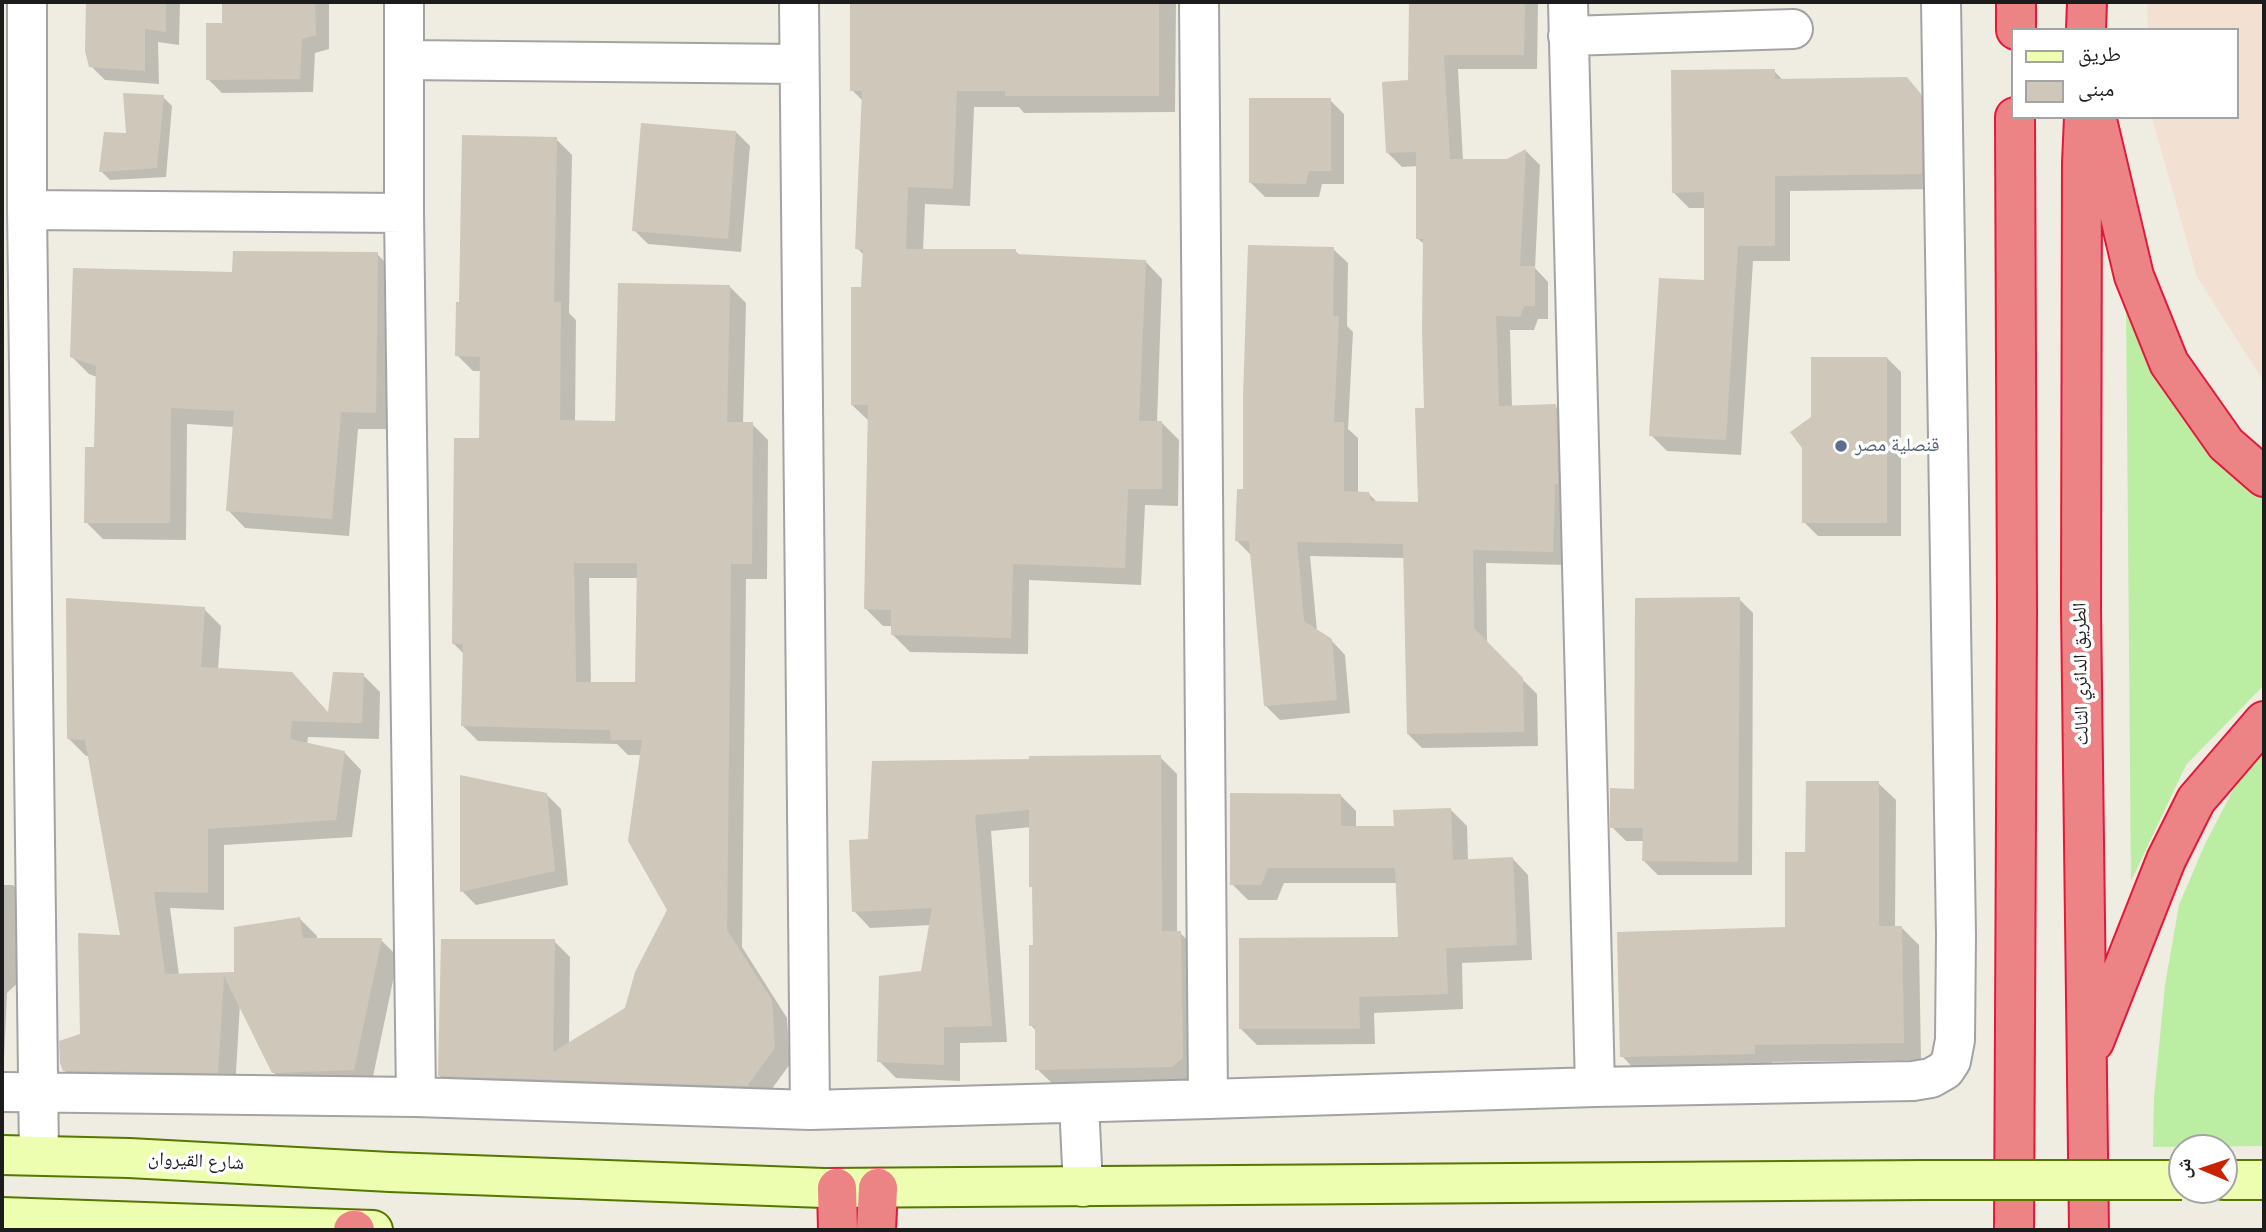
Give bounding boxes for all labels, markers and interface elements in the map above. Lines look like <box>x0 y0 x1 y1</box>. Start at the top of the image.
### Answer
legend <box>2010 28 2238 119</box>
text: طريق <box>2078 40 2121 68</box>
text: مبنى <box>2078 75 2114 103</box>
place label: قنصلية مصر <box>1855 435 1939 457</box>
marker: قنصلية مصر <box>1833 438 1849 454</box>
street label: الطريق الدائري الثالث <box>2069 602 2095 746</box>
north arrow <box>2168 1134 2238 1204</box>
street label: شارع القيروان <box>147 1148 245 1176</box>
text: ش <box>2171 1158 2197 1179</box>

